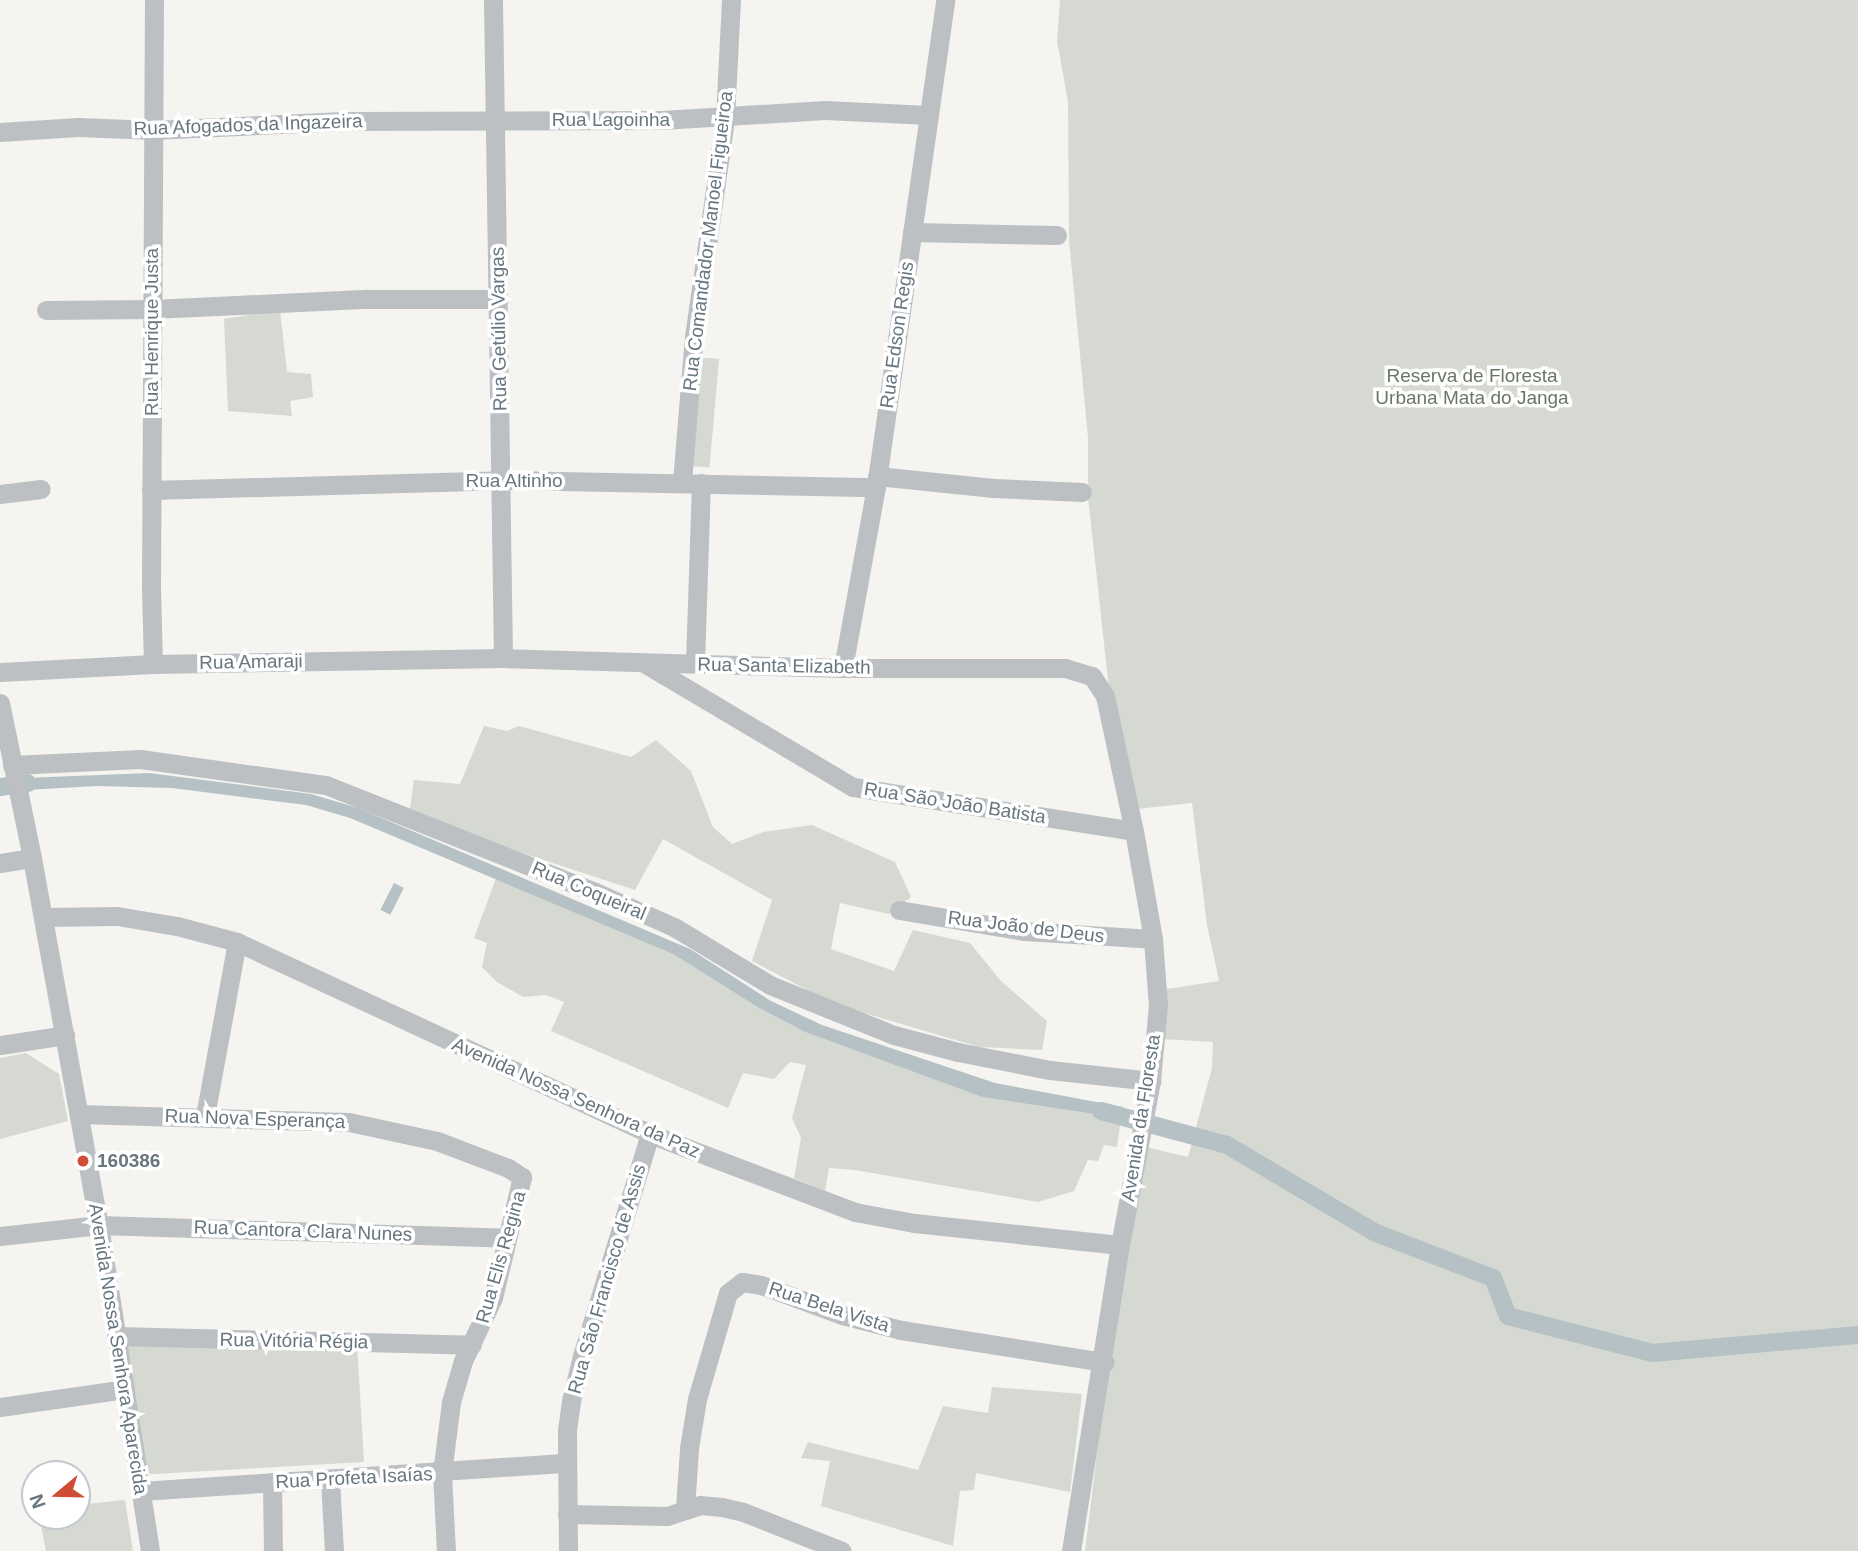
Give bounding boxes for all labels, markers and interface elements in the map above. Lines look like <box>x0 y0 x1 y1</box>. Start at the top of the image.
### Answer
street label: Rua Comandador Manoel Figueiroa <box>678 90 738 392</box>
street label: Rua Lagoinha <box>552 109 670 131</box>
street label: Rua Afogados da Ingazeira <box>133 110 363 140</box>
street label: Rua Getúlio Vargas <box>486 247 512 411</box>
street label: Rua Henrique Justa <box>141 248 163 416</box>
street label: Rua Edson Regis <box>875 260 919 410</box>
park label: Reserva de Floresta Urbana Mata do Janga <box>1375 365 1569 409</box>
street label: Rua Altinho <box>465 470 563 492</box>
street label: Rua Amaraji <box>199 650 303 674</box>
street label: Rua Santa Elizabeth <box>697 653 871 679</box>
street label: Rua São João Batista <box>862 777 1048 829</box>
street label: Rua Coqueiral <box>529 857 649 925</box>
street label: Rua João de Deus <box>947 906 1105 948</box>
street label: Avenida Nossa Senhora da Paz <box>448 1033 704 1163</box>
street label: Avenida da Floresta <box>1117 1033 1165 1203</box>
street label: Rua Nova Esperança <box>164 1104 346 1134</box>
place label: 160386 <box>97 1150 160 1172</box>
marker: 160386 <box>75 1153 91 1169</box>
street label: Rua São Francisco de Assis <box>563 1161 651 1397</box>
street label: Rua Elis Regina <box>471 1188 531 1326</box>
street label: Avenida Nossa Senhora Aparecida <box>84 1201 152 1497</box>
street label: Rua Cantora Clara Nunes <box>193 1216 413 1246</box>
street label: Rua Bela Vista <box>766 1277 892 1337</box>
street label: Rua Vitória Régia <box>220 1328 368 1354</box>
north arrow <box>21 1460 91 1530</box>
street label: Rua Profeta Isaías <box>275 1462 433 1494</box>
text: N <box>25 1491 50 1511</box>

